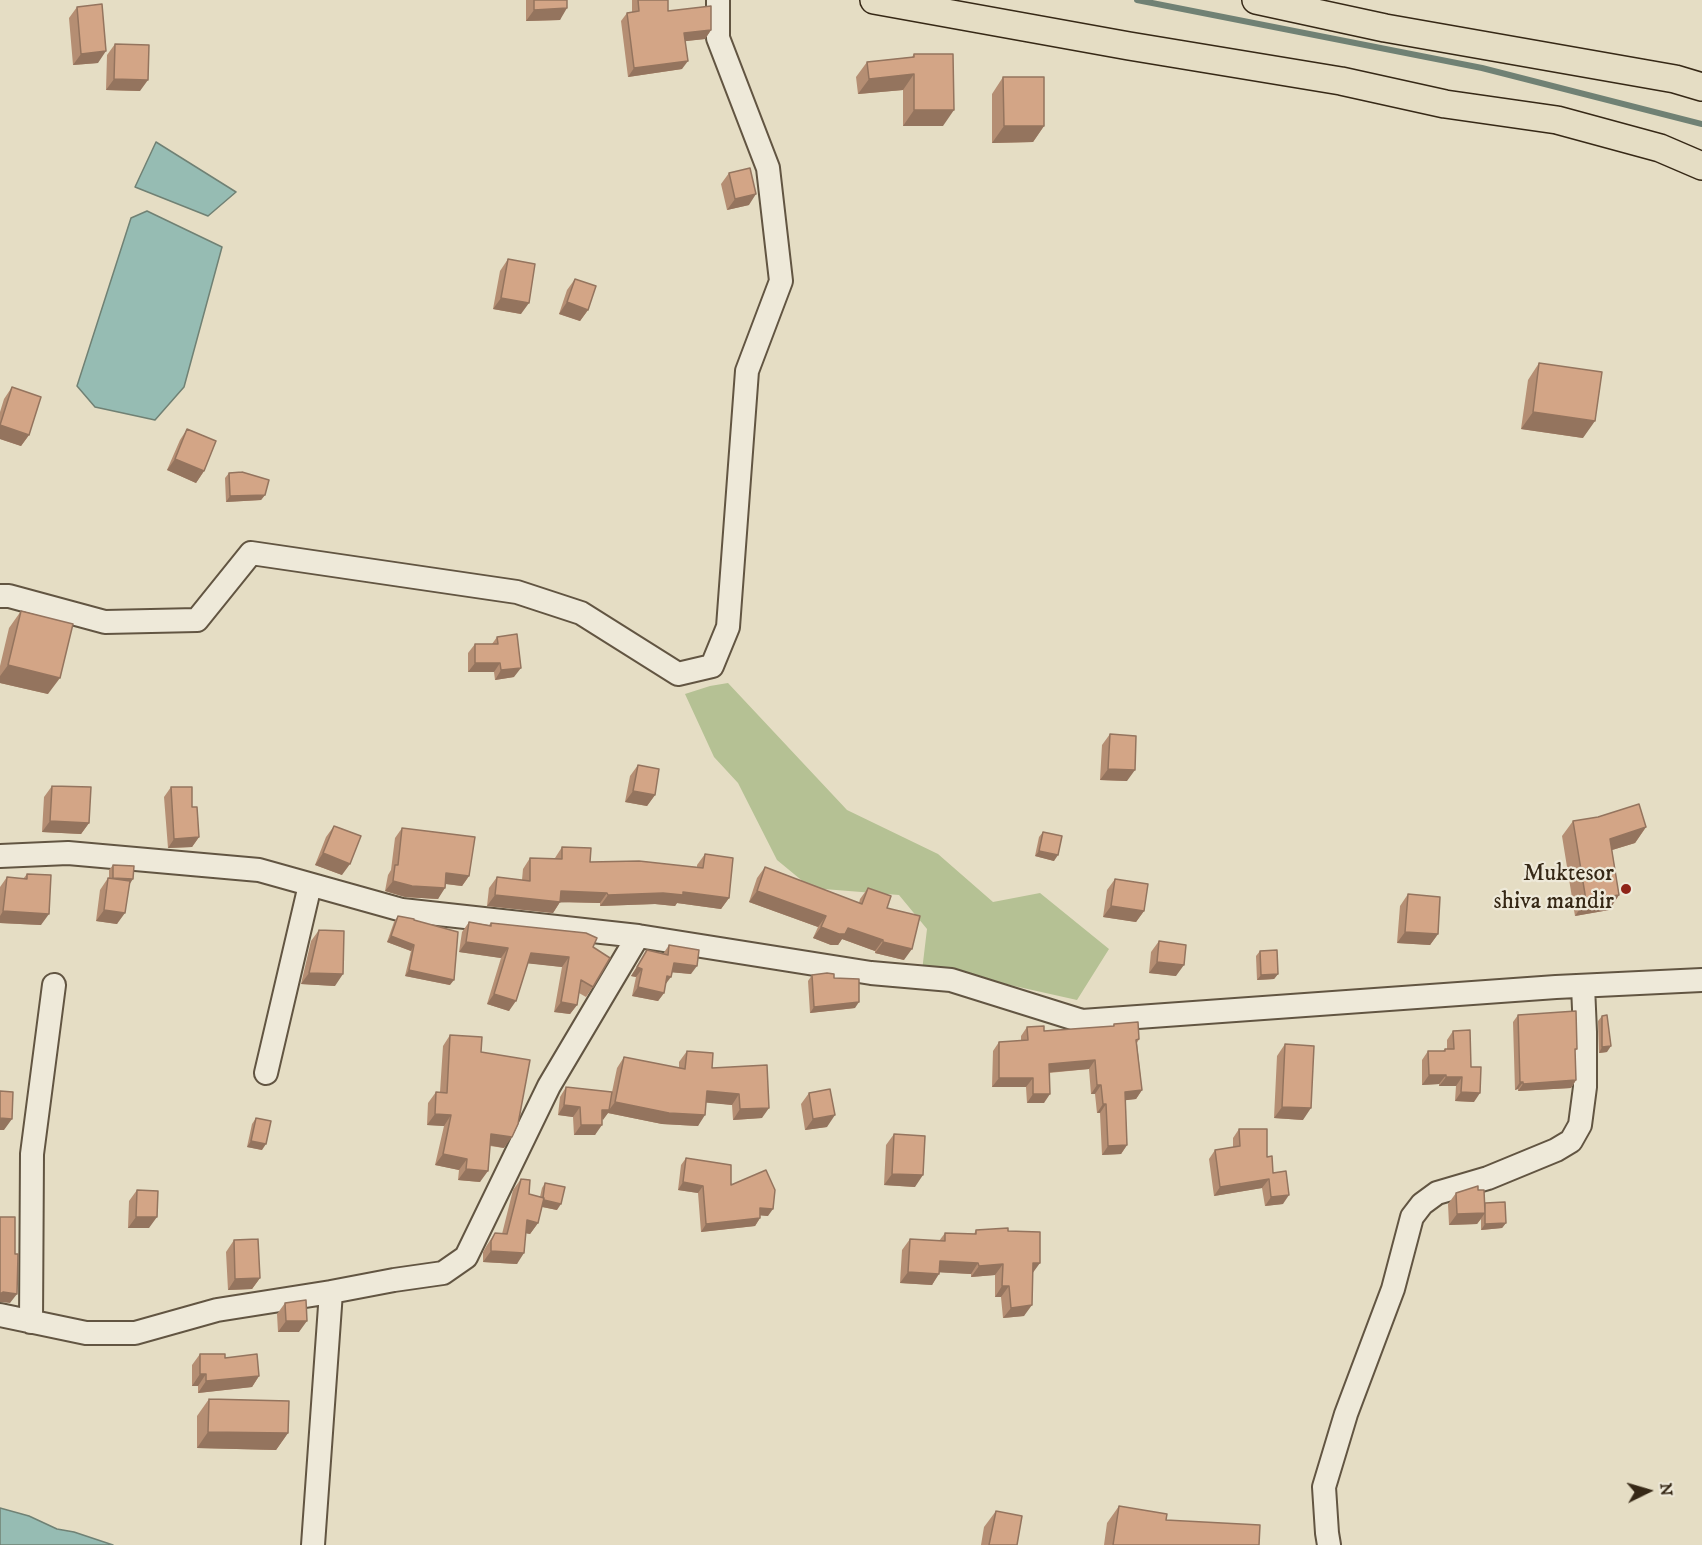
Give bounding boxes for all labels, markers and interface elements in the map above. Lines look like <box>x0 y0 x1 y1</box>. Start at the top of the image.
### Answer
place label: Muktesor shiva mandir <box>1494 861 1614 917</box>
marker: Muktesor shiva mandir <box>1619 882 1633 896</box>
north arrow <box>1618 1461 1678 1521</box>
text: N <box>1655 1482 1676 1497</box>

